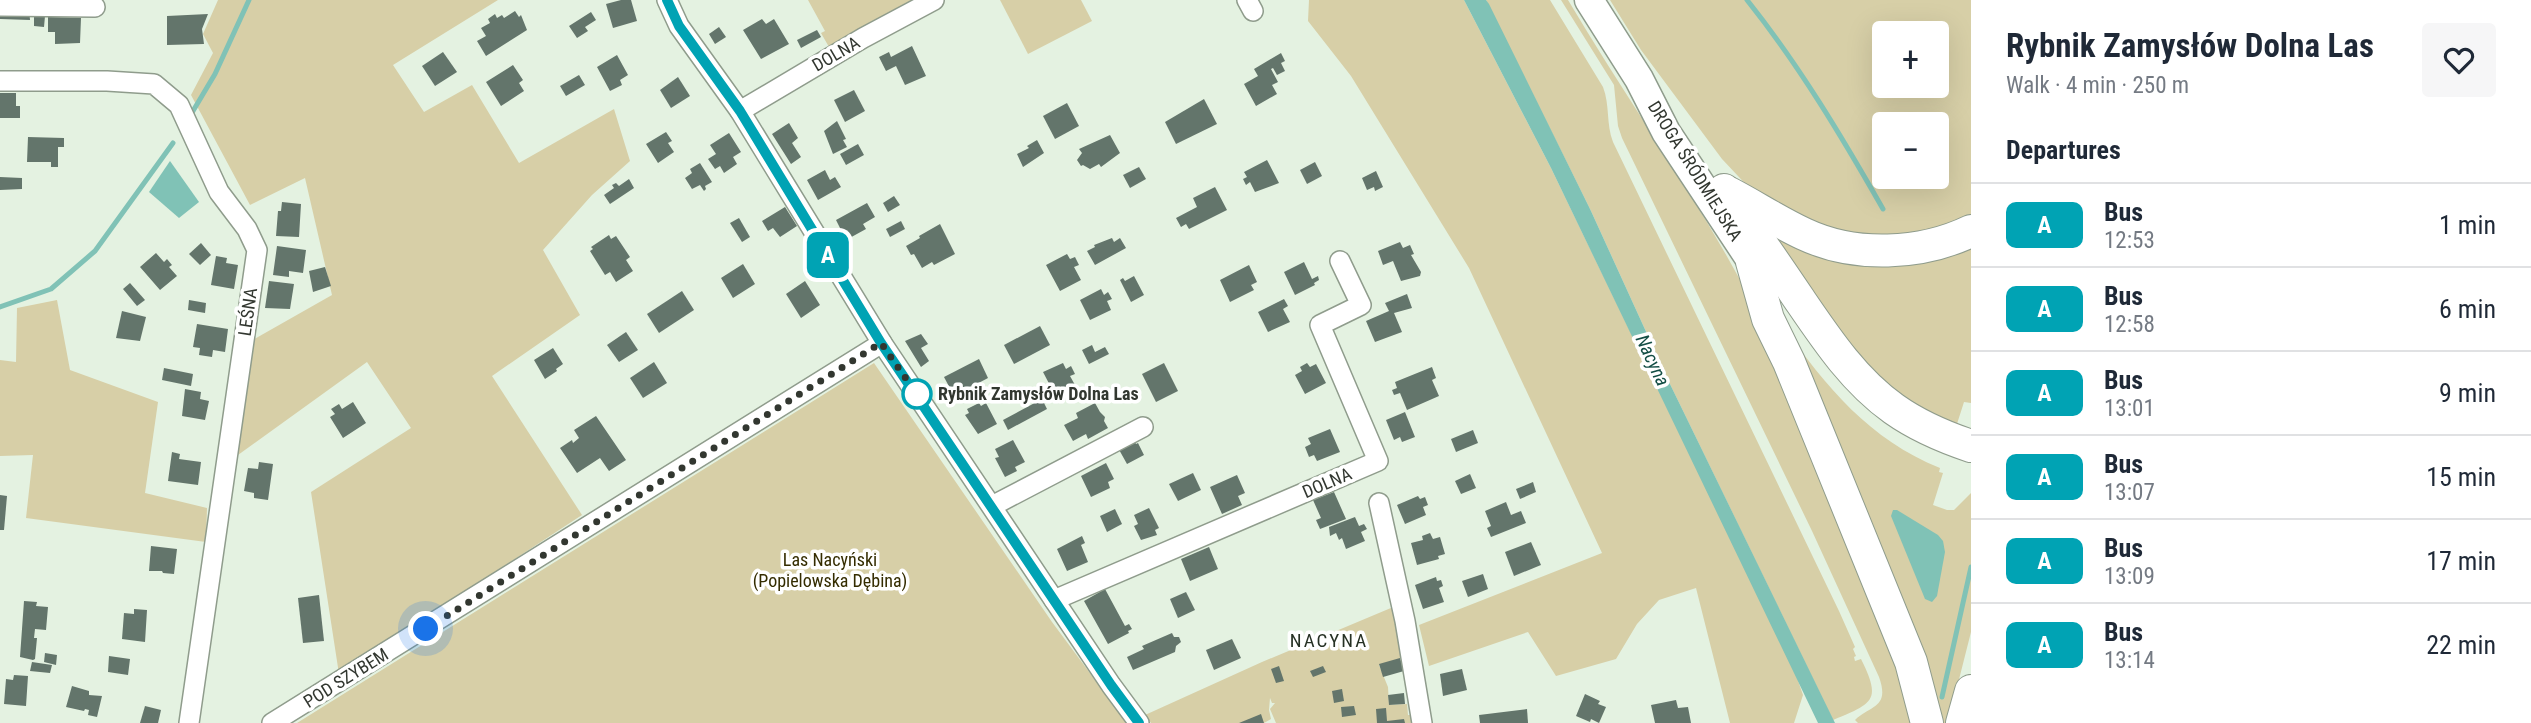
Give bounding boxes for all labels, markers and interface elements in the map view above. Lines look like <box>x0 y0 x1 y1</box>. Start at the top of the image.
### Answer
map controls <box>1872 21 1949 189</box>
button: + <box>1872 21 1949 98</box>
button: heart <box>2422 23 2496 97</box>
text: Rybnik Zamysłów Dolna Las <box>2006 26 2374 65</box>
street label: DOLNA <box>808 31 864 76</box>
text: Walk · 4 min · 250 m <box>2006 72 2189 99</box>
street label: DROGA ŚRÓDMIEJSKA <box>1644 97 1747 245</box>
button: − <box>1872 112 1949 189</box>
text: Departures <box>2006 135 2121 165</box>
text: Bus <box>2104 197 2143 227</box>
text: 1 min <box>2439 210 2496 240</box>
text: A <box>2037 211 2052 239</box>
text: 12:53 <box>2104 227 2155 254</box>
line badge: A <box>805 232 851 278</box>
text: A <box>821 241 835 269</box>
text: Bus <box>2104 281 2143 311</box>
street label: LEŚNA <box>234 286 261 337</box>
text: 6 min <box>2439 294 2496 324</box>
text: A <box>2037 295 2052 323</box>
text: 12:58 <box>2104 311 2155 338</box>
water label: Nacyna <box>1631 331 1674 390</box>
text: Bus <box>2104 365 2143 395</box>
text: 9 min <box>2439 378 2496 408</box>
marker: Rybnik Zamysłów Dolna Las <box>902 379 932 409</box>
text: A <box>2037 379 2052 407</box>
place label: Rybnik Zamysłów Dolna Las <box>938 383 1139 404</box>
text: 13:01 <box>2104 395 2155 422</box>
text: Bus <box>2104 449 2143 479</box>
text: 15 min <box>2426 462 2496 492</box>
street label: DOLNA <box>1299 463 1355 502</box>
text: A <box>2037 463 2052 491</box>
text: 13:07 <box>2104 479 2155 506</box>
text: Bus <box>2104 533 2143 563</box>
text: 17 min <box>2426 546 2496 576</box>
text: A <box>2037 547 2052 575</box>
park label: Las Nacyński (Popielowska Dębina) <box>753 549 907 592</box>
text: 13:09 <box>2104 563 2155 590</box>
your location <box>408 611 443 646</box>
text: Bus <box>2104 617 2143 647</box>
district label: NACYNA <box>1290 629 1368 652</box>
text: 22 min <box>2426 630 2496 660</box>
text: A <box>2037 631 2052 659</box>
street label: POD SZYBEM <box>300 643 392 712</box>
text: 13:14 <box>2104 647 2155 674</box>

